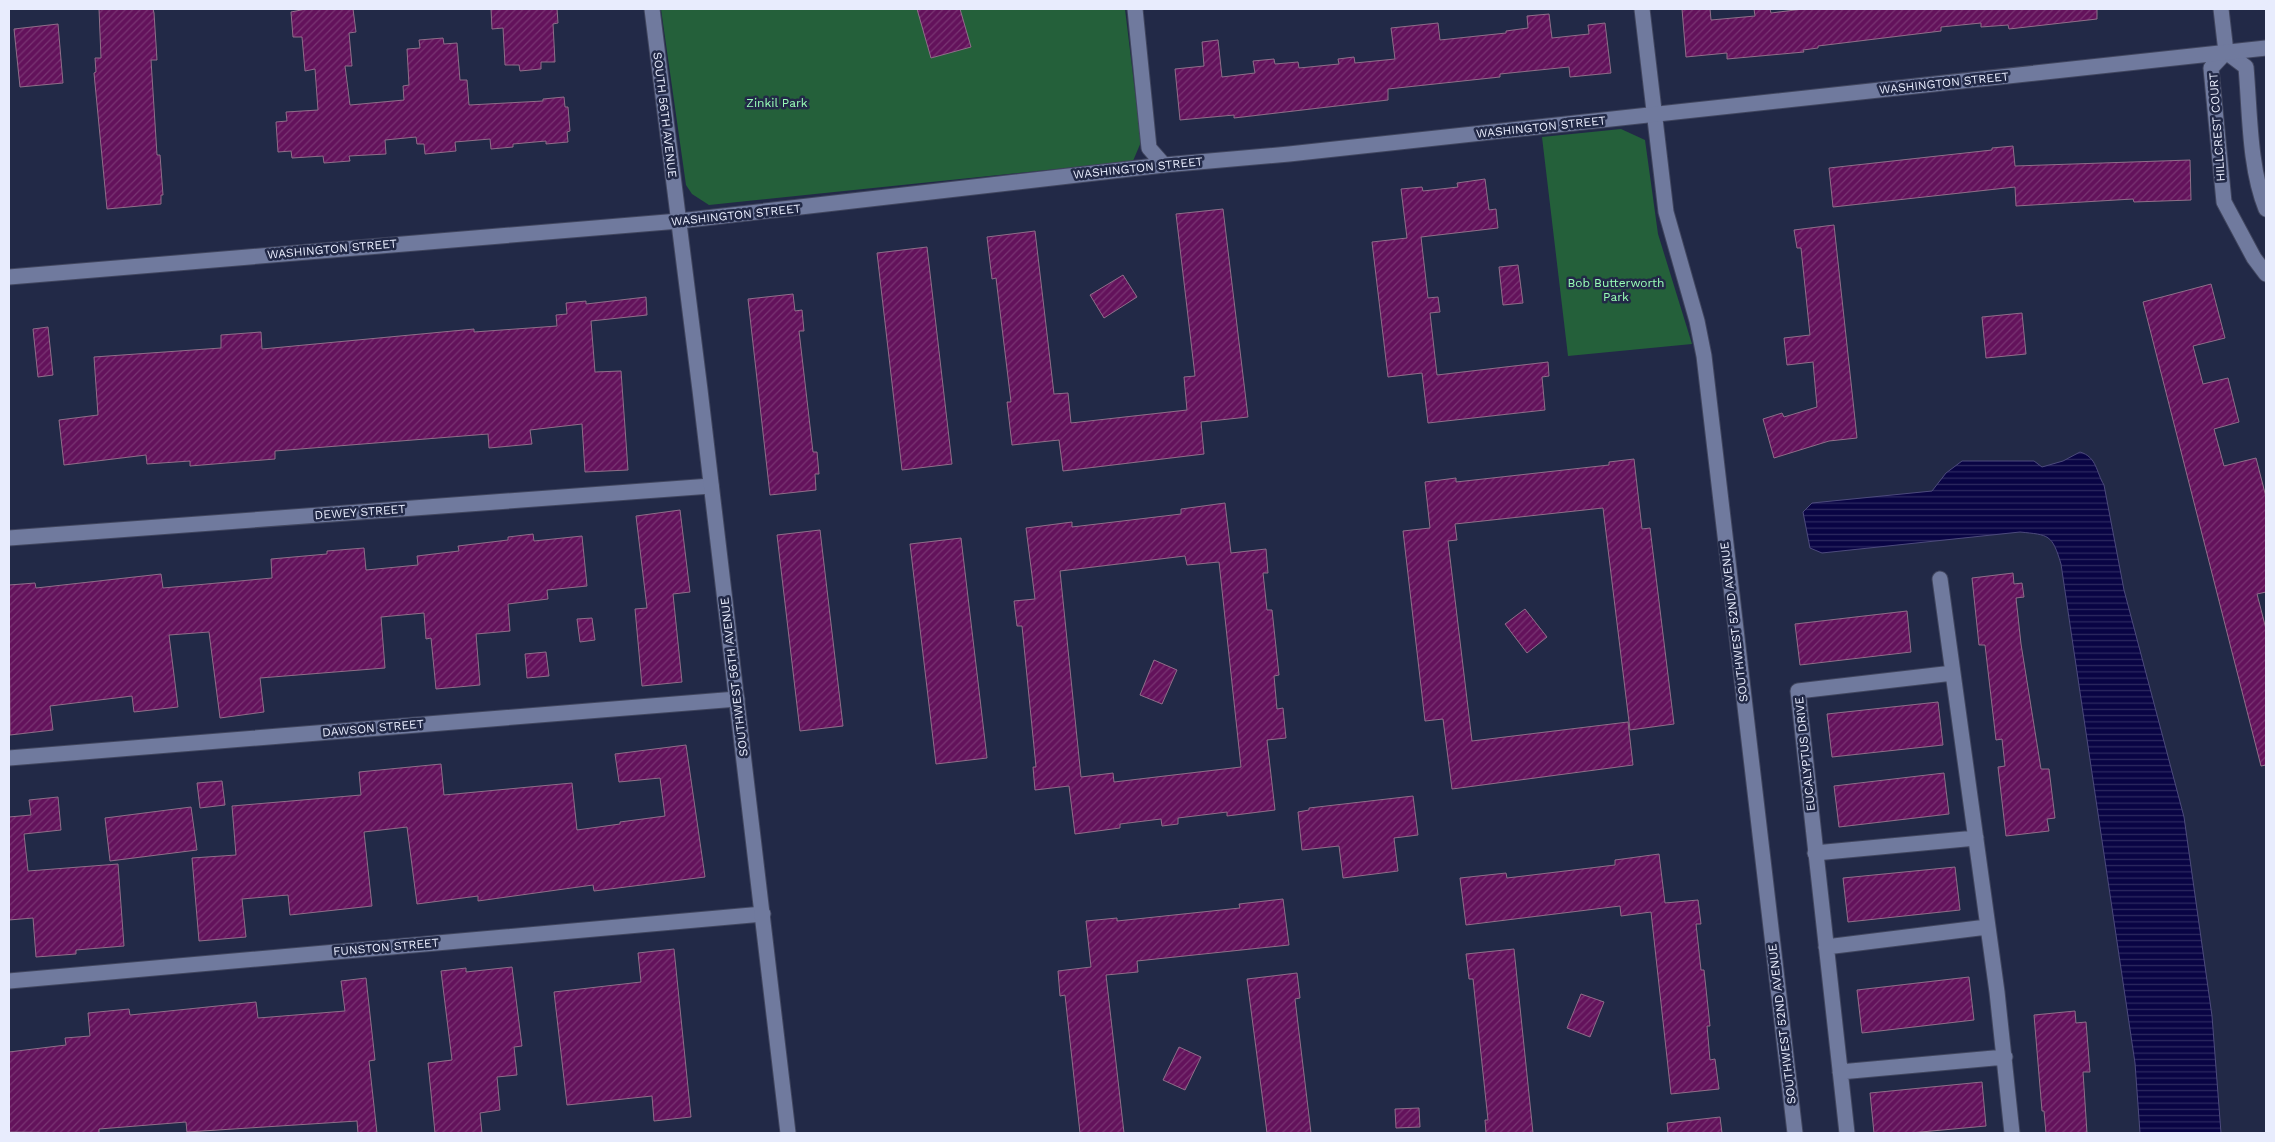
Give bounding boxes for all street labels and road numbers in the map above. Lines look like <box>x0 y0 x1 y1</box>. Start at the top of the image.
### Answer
street label: SOUTH 56TH AVENUE <box>650 51 680 179</box>
street label: WASHINGTON STREET <box>1878 69 2010 97</box>
street label: HILLCREST COURT <box>2206 72 2228 182</box>
street label: WASHINGTON STREET <box>1475 113 1607 141</box>
street label: WASHINGTON STREET <box>1072 154 1204 182</box>
street label: WASHINGTON STREET <box>670 201 802 229</box>
street label: WASHINGTON STREET <box>266 236 398 262</box>
street label: DEWEY STREET <box>314 502 406 522</box>
street label: SOUTHWEST 52ND AVENUE <box>1717 541 1751 703</box>
street label: SOUTHWEST 56TH AVENUE <box>717 596 751 757</box>
street label: EUCALYPTUS DRIVE <box>1792 696 1818 812</box>
street label: DAWSON STREET <box>322 717 424 739</box>
street label: FUNSTON STREET <box>333 935 439 959</box>
street label: SOUTHWEST 52ND AVENUE <box>1765 943 1799 1105</box>

